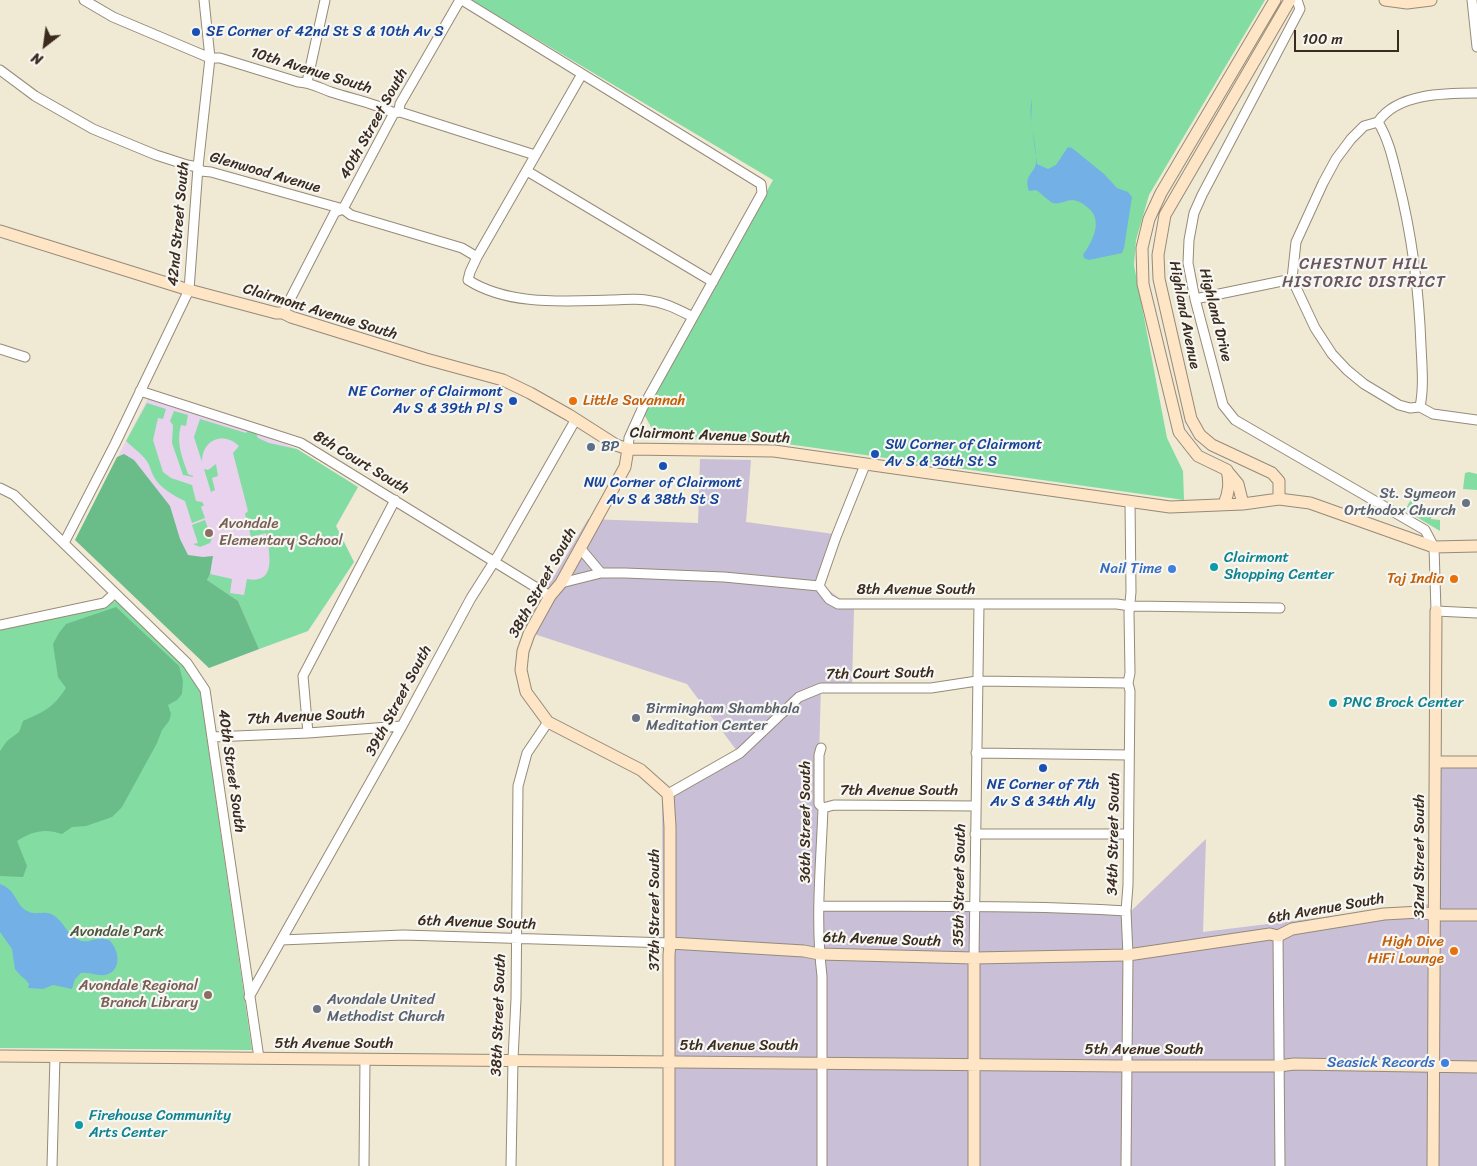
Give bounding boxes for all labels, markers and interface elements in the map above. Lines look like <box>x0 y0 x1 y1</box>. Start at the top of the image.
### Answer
north arrow <box>20 20 70 70</box>
scale bar <box>1297 20 1402 52</box>
place label: SE Corner of 42nd St S & 10th Av S <box>206 23 444 41</box>
marker: SE Corner of 42nd St S & 10th Av S <box>190 26 202 38</box>
text: 100 m <box>1302 26 1343 52</box>
street label: 10th Avenue South <box>248 44 374 98</box>
text: N <box>27 45 48 72</box>
street label: 40th Street South <box>336 65 412 183</box>
street label: Glenwood Avenue <box>207 149 323 197</box>
street label: 42nd Street South <box>165 161 193 287</box>
district label: CHESTNUT HILL HISTORIC DISTRICT <box>1283 255 1445 293</box>
street label: Highland Avenue <box>1165 259 1203 371</box>
street label: Highland Drive <box>1195 266 1235 364</box>
street label: Clairmont Avenue South <box>241 280 399 344</box>
place label: NE Corner of Clairmont Av S & 39th Pl S <box>348 383 503 418</box>
place label: Little Savannah <box>583 392 685 410</box>
marker: NE Corner of Clairmont Av S & 39th Pl S <box>507 395 519 407</box>
marker: Little Savannah <box>567 395 579 407</box>
street label: Clairmont Avenue South <box>630 424 790 448</box>
street label: 8th Court South <box>310 427 412 499</box>
place label: SW Corner of Clairmont Av S & 36th St S <box>885 436 1042 471</box>
place label: BP <box>601 438 619 456</box>
marker: BP <box>585 441 597 453</box>
marker: SW Corner of Clairmont Av S & 36th St S <box>869 448 881 460</box>
marker: NW Corner of Clairmont Av S & 38th St S <box>657 460 669 472</box>
place label: NW Corner of Clairmont Av S & 38th St S <box>584 474 742 509</box>
place label: St. Symeon Orthodox Church <box>1344 485 1456 520</box>
marker: St. Symeon Orthodox Church <box>1460 497 1472 509</box>
place label: Avondale Elementary School <box>219 515 343 550</box>
street label: 38th Street South <box>505 525 581 641</box>
marker: Avondale Elementary School <box>203 527 215 539</box>
place label: Clairmont Shopping Center <box>1224 549 1334 584</box>
place label: Nail Time <box>1100 560 1162 578</box>
marker: Clairmont Shopping Center <box>1208 561 1220 573</box>
marker: Nail Time <box>1166 563 1178 575</box>
place label: Taj India <box>1387 570 1444 588</box>
marker: Taj India <box>1448 573 1460 585</box>
street label: 8th Avenue South <box>857 581 975 599</box>
street label: 39th Street South <box>362 643 436 759</box>
street label: 7th Court South <box>826 664 934 684</box>
place label: PNC Brock Center <box>1343 694 1464 712</box>
marker: PNC Brock Center <box>1327 697 1339 709</box>
place label: Birmingham Shambhala Meditation Center <box>646 700 799 735</box>
street label: 7th Avenue South <box>247 705 365 729</box>
street label: 40th Street South <box>213 708 249 834</box>
marker: Birmingham Shambhala Meditation Center <box>630 712 642 724</box>
street label: 36th Street South <box>797 761 815 883</box>
marker: NE Corner of 7th Av S & 34th Aly <box>1037 762 1049 774</box>
street label: 34th Street South <box>1104 772 1124 896</box>
place label: NE Corner of 7th Av S & 34th Aly <box>987 776 1099 811</box>
street label: 7th Avenue South <box>840 782 958 800</box>
street label: 32nd Street South <box>1411 794 1429 918</box>
street label: 35th Street South <box>950 824 970 946</box>
street label: 37th Street South <box>646 849 664 971</box>
street label: 6th Avenue South <box>1266 890 1386 928</box>
street label: 6th Avenue South <box>418 912 536 934</box>
park label: Avondale Park <box>70 923 164 941</box>
street label: 6th Avenue South <box>823 929 941 951</box>
place label: High Dive HiFi Lounge <box>1368 933 1444 968</box>
marker: High Dive HiFi Lounge <box>1448 945 1460 957</box>
street label: 38th Street South <box>488 953 510 1077</box>
place label: Avondale Regional Branch Library <box>79 977 198 1012</box>
marker: Avondale Regional Branch Library <box>202 989 214 1001</box>
place label: Avondale United Methodist Church <box>327 991 445 1026</box>
marker: Avondale United Methodist Church <box>311 1003 323 1015</box>
street label: 5th Avenue South <box>275 1035 393 1053</box>
street label: 5th Avenue South <box>680 1037 798 1055</box>
street label: 5th Avenue South <box>1085 1041 1203 1059</box>
place label: Seasick Records <box>1327 1054 1435 1072</box>
marker: Seasick Records <box>1439 1057 1451 1069</box>
place label: Firehouse Community Arts Center <box>89 1107 231 1142</box>
marker: Firehouse Community Arts Center <box>73 1119 85 1131</box>

